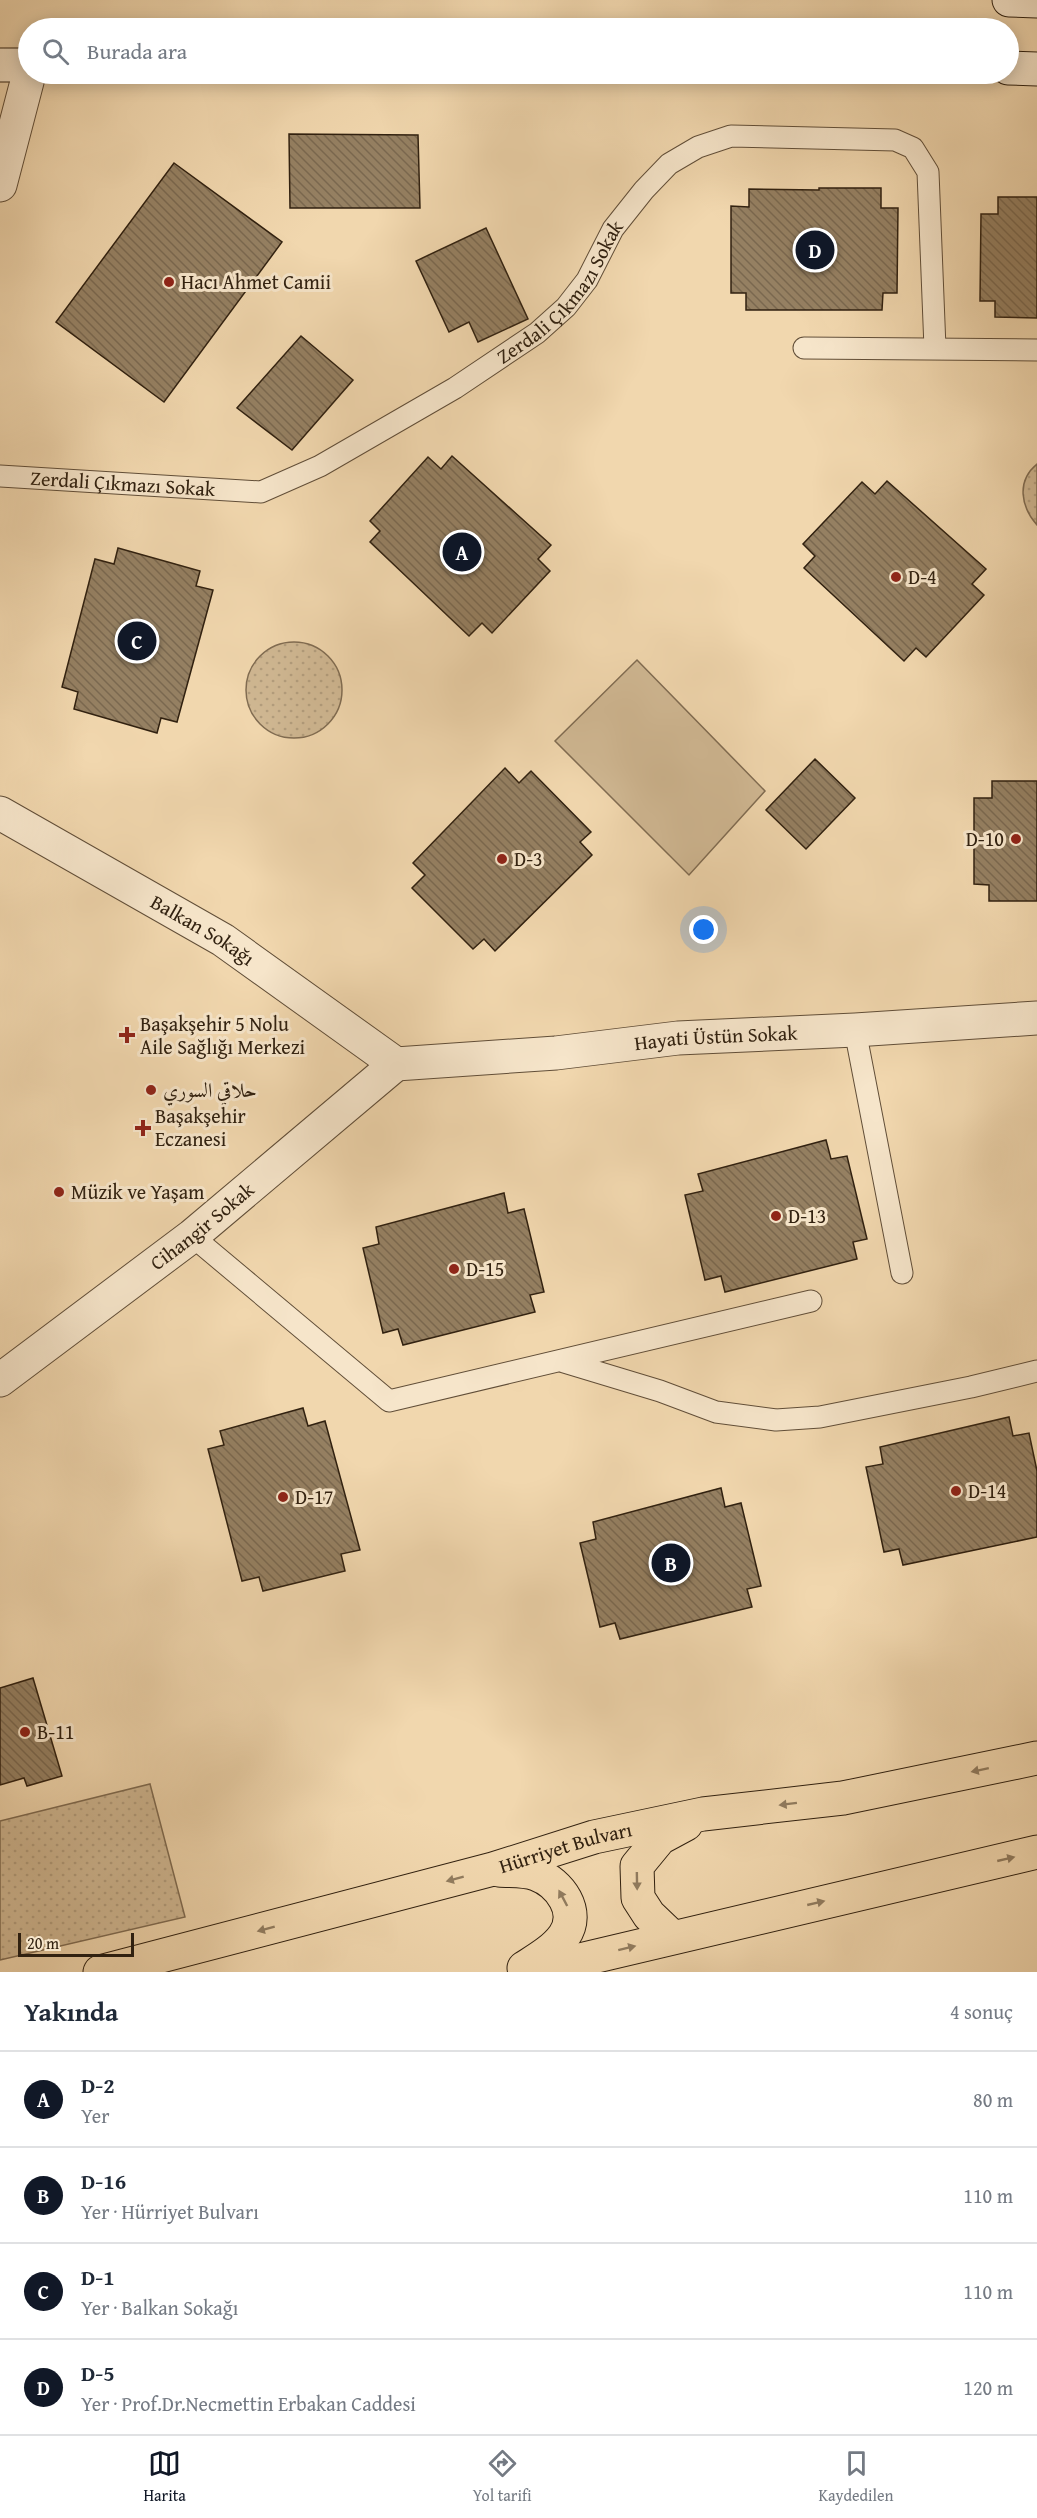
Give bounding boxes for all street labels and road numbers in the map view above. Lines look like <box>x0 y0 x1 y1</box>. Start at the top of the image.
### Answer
street label: Zerdali Çıkmazı Sokak <box>490 212 630 370</box>
street label: Zerdali Çıkmazı Sokak <box>30 463 217 503</box>
street label: Balkan Sokağı <box>146 887 261 972</box>
street label: Hayati Üstün Sokak <box>633 1018 799 1057</box>
street label: Cihangir Sokak <box>144 1174 261 1277</box>
street label: Hürriyet Bulvarı <box>495 1814 635 1880</box>

